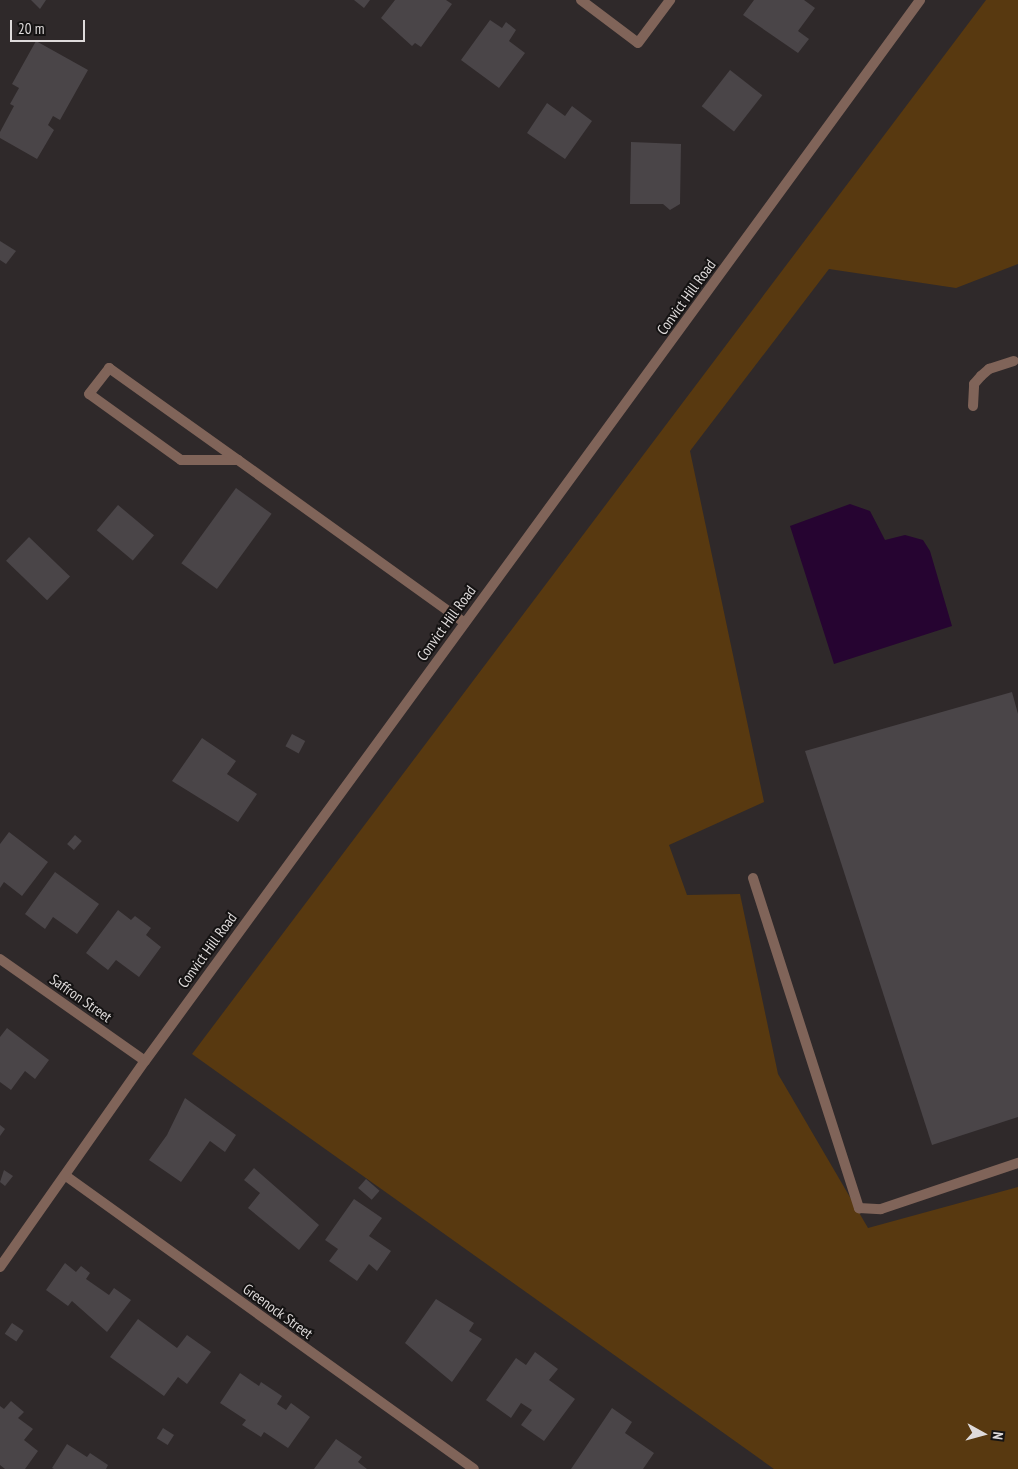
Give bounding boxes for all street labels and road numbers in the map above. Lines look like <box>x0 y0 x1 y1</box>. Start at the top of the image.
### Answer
street label: Convict Hill Road <box>653 256 719 338</box>
street label: Convict Hill Road <box>413 582 479 664</box>
street label: Convict Hill Road <box>174 909 240 991</box>
street label: Saffron Street <box>47 970 115 1026</box>
street label: Greenock Street <box>239 1280 317 1342</box>

